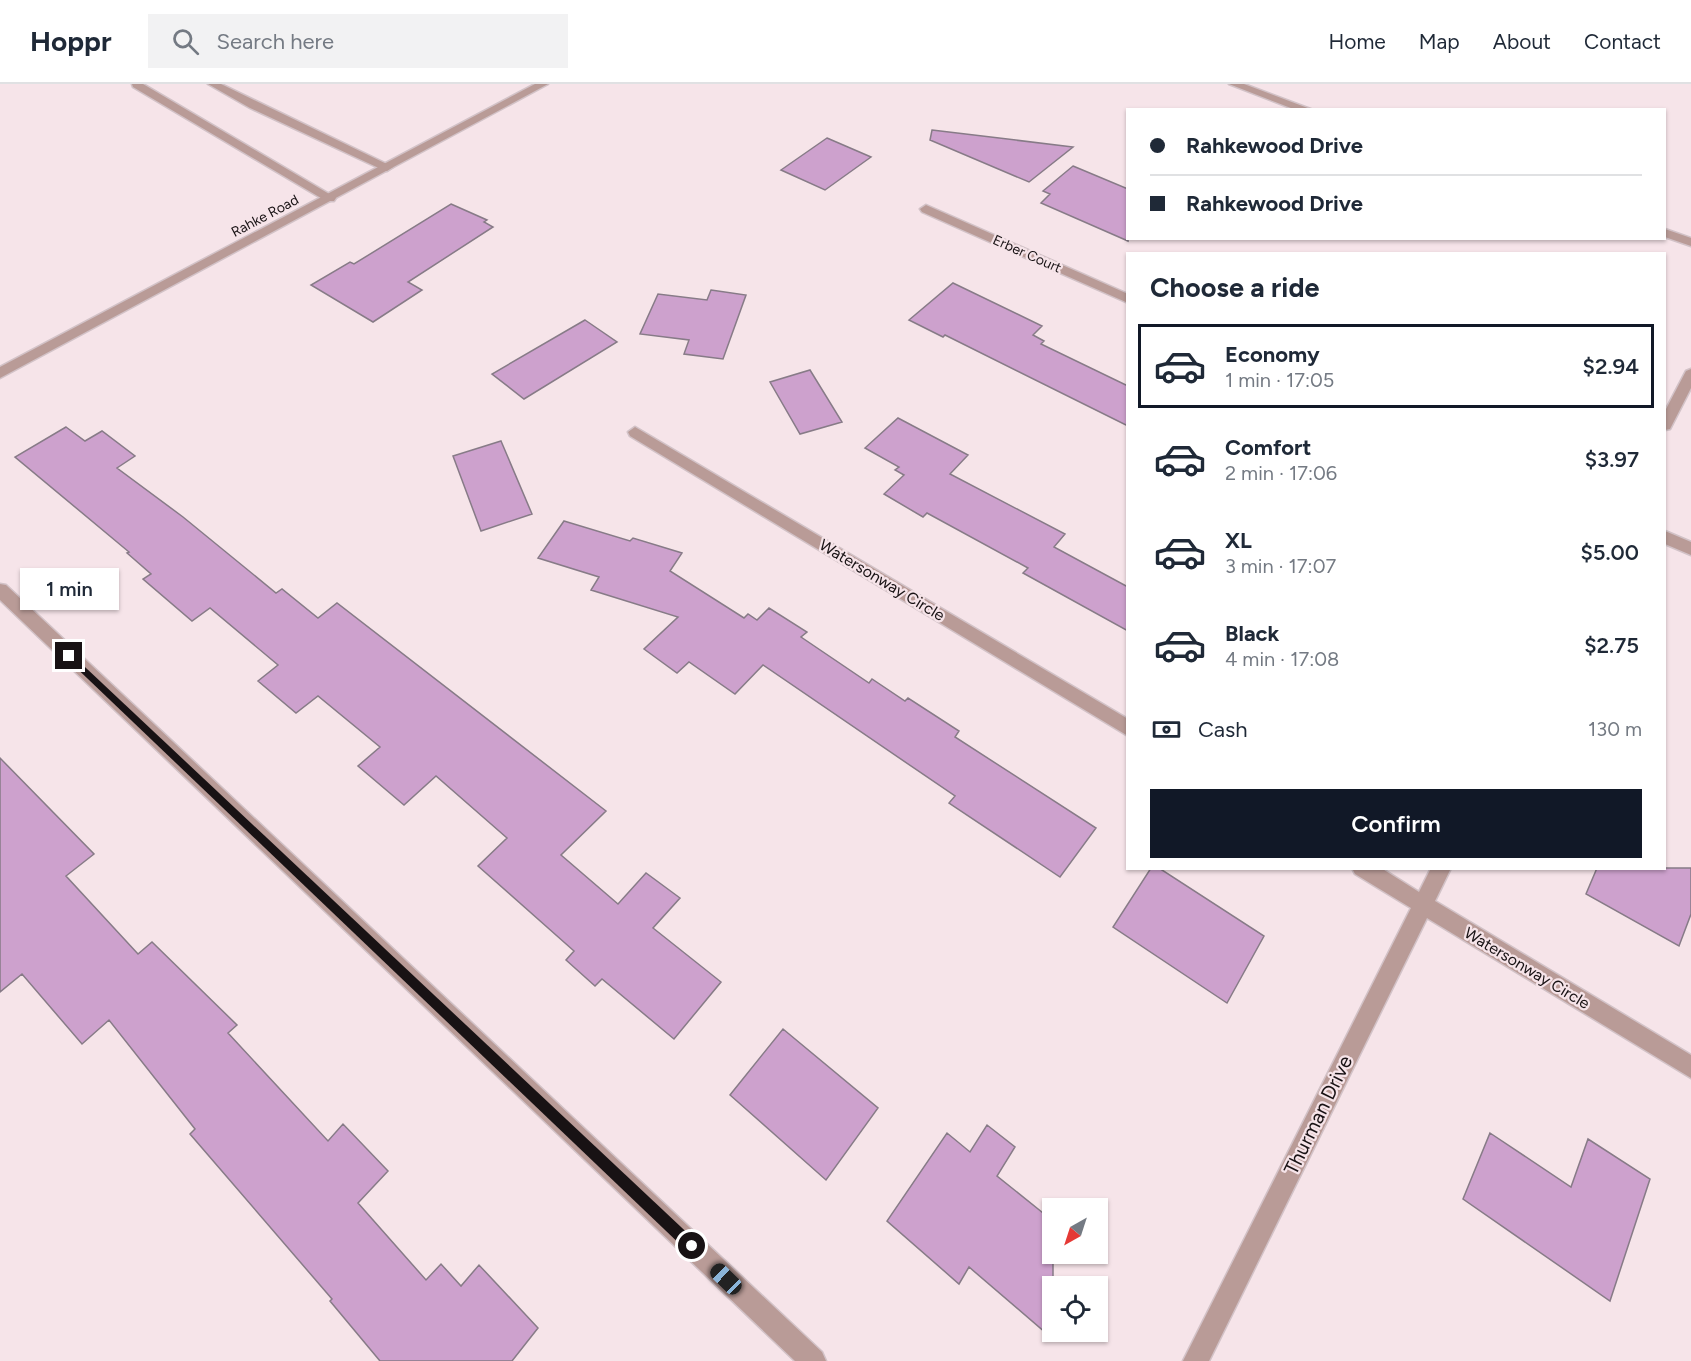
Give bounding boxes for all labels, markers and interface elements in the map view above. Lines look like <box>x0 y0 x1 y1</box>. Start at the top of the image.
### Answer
search box <box>148 14 568 68</box>
text: Hoppr <box>30 24 112 58</box>
icon: search <box>169 25 202 58</box>
text: Search here <box>217 28 334 55</box>
text: Home <box>1329 29 1386 54</box>
text: Map <box>1419 29 1460 54</box>
text: About <box>1493 29 1551 54</box>
text: Contact <box>1584 29 1661 54</box>
text: Rahkewood Drive <box>1186 132 1363 159</box>
text: Rahkewood Drive <box>1186 190 1363 217</box>
street label: Rahke Road <box>228 191 302 241</box>
street label: Erber Court <box>990 231 1064 277</box>
text: Choose a ride <box>1150 271 1319 304</box>
icon: car <box>1153 339 1207 393</box>
text: Economy <box>1225 341 1320 368</box>
text: $2.94 <box>1583 353 1639 380</box>
text: 1 min · 17:05 <box>1225 368 1334 392</box>
icon: car <box>1153 432 1207 486</box>
text: Comfort <box>1225 434 1311 461</box>
text: $3.97 <box>1585 446 1639 473</box>
text: 2 min · 17:06 <box>1225 461 1337 485</box>
icon: car <box>1153 525 1207 579</box>
text: XL <box>1225 527 1252 554</box>
street label: Watersonway Circle <box>816 535 948 625</box>
text: $5.00 <box>1581 539 1639 566</box>
text: 3 min · 17:07 <box>1225 554 1336 578</box>
callout: 1 min <box>20 569 118 611</box>
text: 1 min <box>46 577 93 601</box>
icon: car <box>1153 618 1207 672</box>
text: Black <box>1225 620 1279 647</box>
text: $2.75 <box>1584 632 1639 659</box>
route end <box>55 642 82 669</box>
text: 4 min · 17:08 <box>1225 647 1339 671</box>
icon: cash <box>1150 713 1183 746</box>
text: Cash <box>1198 716 1248 743</box>
text: 130 m <box>1588 717 1642 741</box>
button: Confirm <box>1150 789 1642 858</box>
street label: Watersonway Circle <box>1461 923 1593 1013</box>
street label: Thurman Drive <box>1279 1051 1357 1179</box>
north arrow <box>1042 1198 1108 1264</box>
map controls <box>1042 1198 1108 1342</box>
route start <box>678 1232 705 1259</box>
car <box>707 1260 745 1298</box>
button: locate <box>1042 1276 1108 1342</box>

